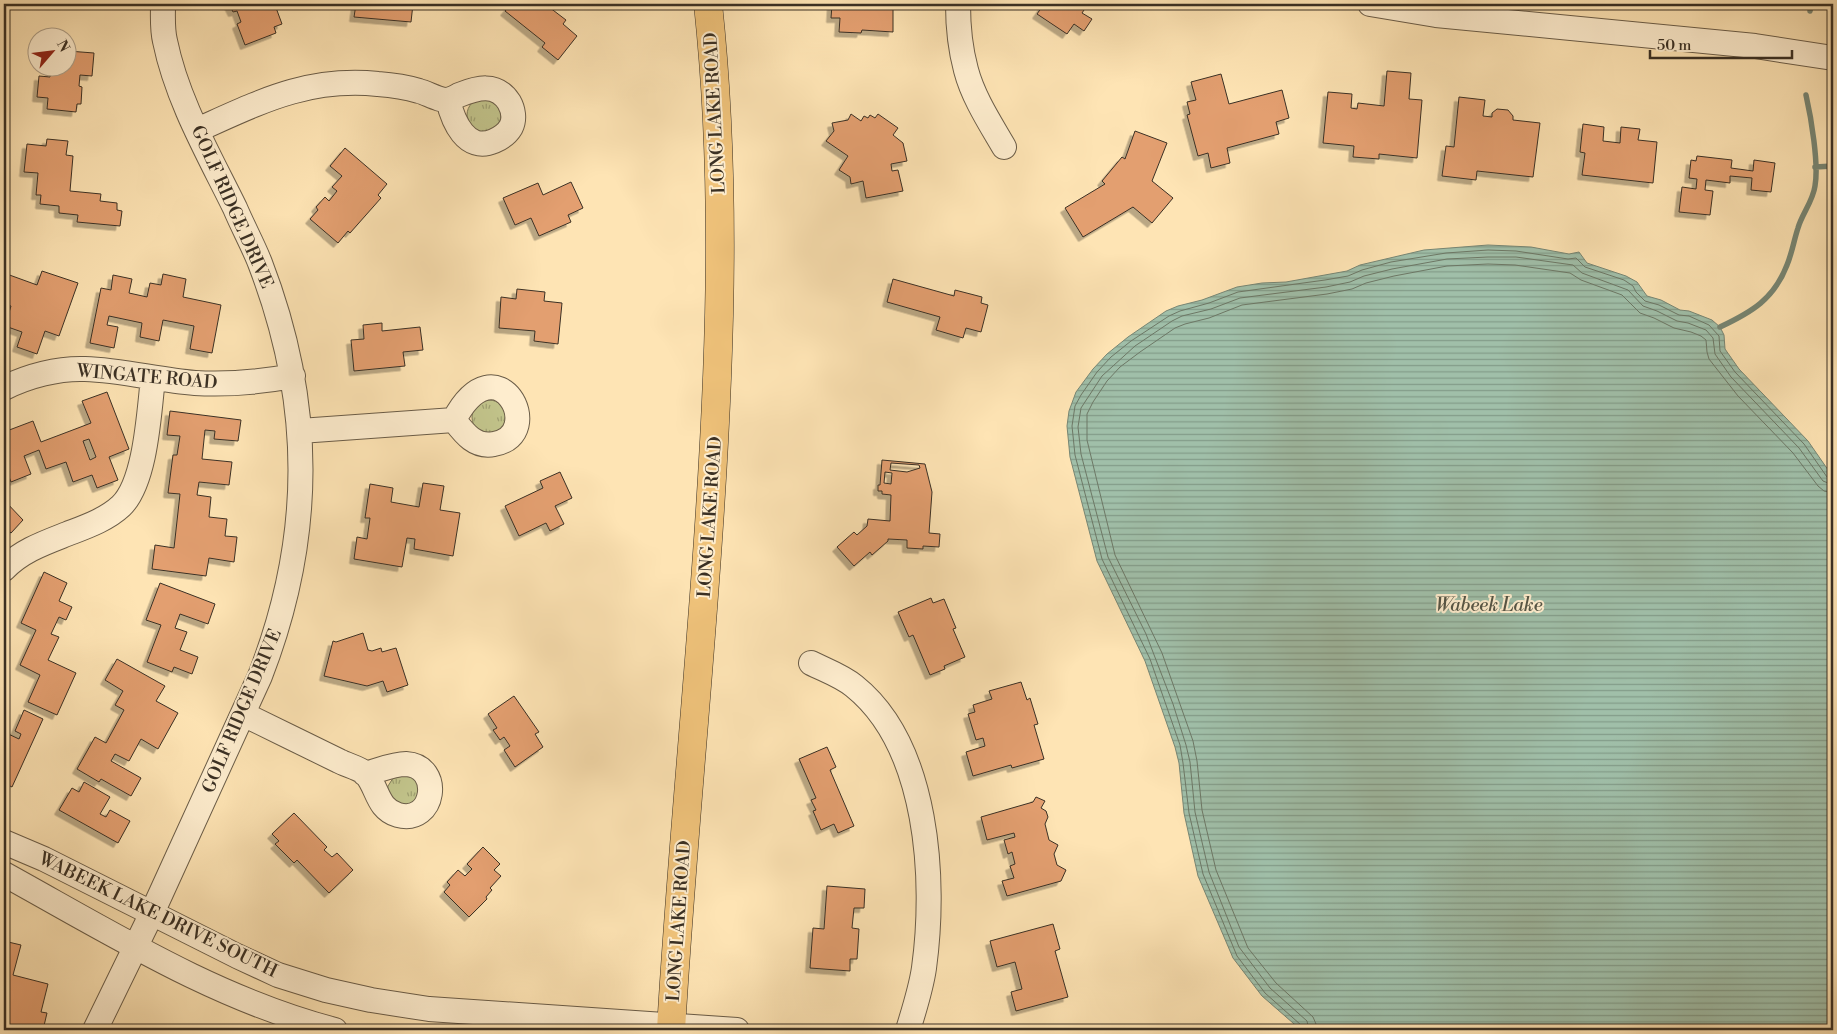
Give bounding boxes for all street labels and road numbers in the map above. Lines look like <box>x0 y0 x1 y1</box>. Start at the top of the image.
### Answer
street label: LONG LAKE ROAD <box>699 32 731 194</box>
street label: GOLF RIDGE DRIVE <box>186 122 278 292</box>
street label: WINGATE ROAD <box>75 359 218 395</box>
street label: LONG LAKE ROAD <box>693 436 727 598</box>
street label: GOLF RIDGE DRIVE <box>197 625 287 797</box>
street label: LONG LAKE ROAD <box>662 840 696 1002</box>
street label: WABEEK LAKE DRIVE SOUTH <box>34 847 282 983</box>

